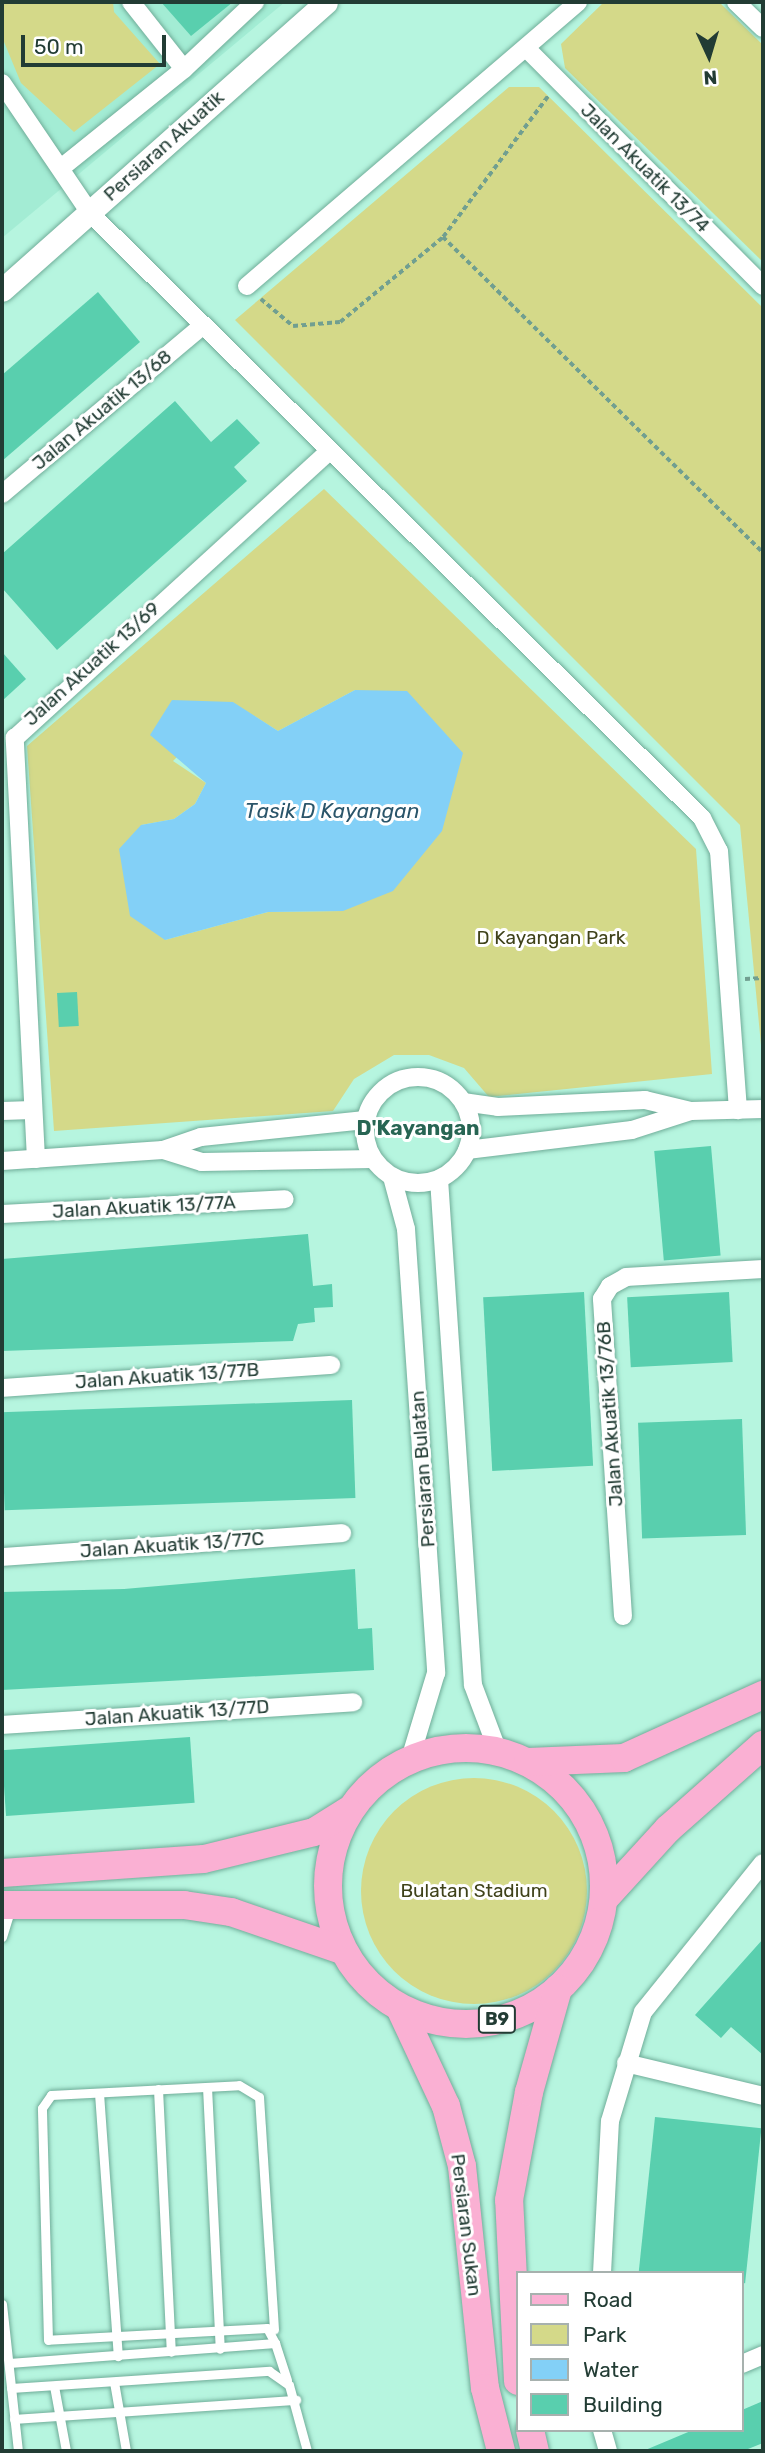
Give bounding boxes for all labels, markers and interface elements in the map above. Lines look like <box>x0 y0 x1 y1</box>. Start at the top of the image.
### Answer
scale bar <box>24 21 170 65</box>
north arrow <box>674 21 744 91</box>
text: 50 m <box>34 34 84 59</box>
text: N <box>703 65 718 89</box>
street label: Persiaran Akuatik <box>99 86 229 206</box>
street label: Jalan Akuatik 13/74 <box>575 98 715 238</box>
street label: Jalan Akuatik 13/68 <box>27 345 177 475</box>
street label: Jalan Akuatik 13/69 <box>19 597 165 731</box>
water label: Tasik D Kayangan <box>245 798 419 824</box>
park label: D Kayangan Park <box>477 927 625 949</box>
district label: D'Kayangan <box>356 1115 480 1141</box>
street label: Jalan Akuatik 13/77A <box>51 1191 237 1223</box>
street label: Jalan Akuatik 13/76B <box>592 1320 628 1508</box>
street label: Jalan Akuatik 13/77B <box>74 1358 260 1394</box>
street label: Persiaran Bulatan <box>406 1390 440 1548</box>
street label: Jalan Akuatik 13/77C <box>79 1527 265 1563</box>
street label: Jalan Akuatik 13/77D <box>84 1695 270 1731</box>
park label: Bulatan Stadium <box>400 1880 548 1902</box>
road number: B9 <box>478 2005 516 2034</box>
street label: Persiaran Sukan <box>446 2152 486 2298</box>
legend <box>516 2271 744 2432</box>
text: Road <box>583 2287 633 2312</box>
text: Park <box>583 2322 627 2347</box>
text: Water <box>583 2357 639 2382</box>
text: Building <box>583 2392 663 2417</box>

